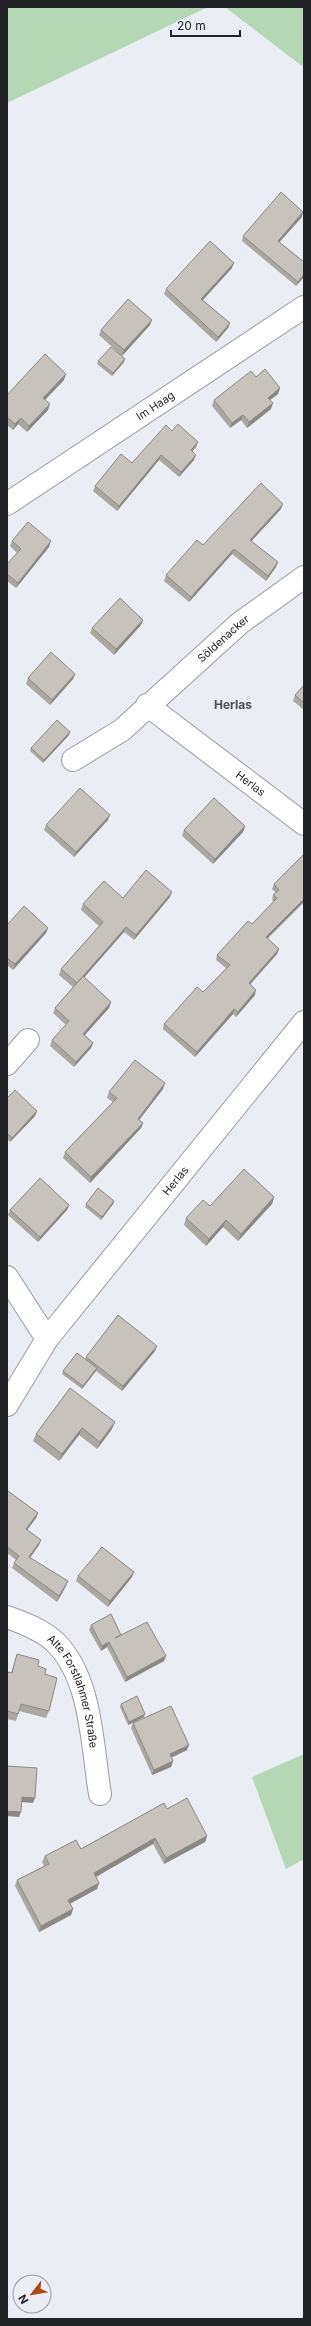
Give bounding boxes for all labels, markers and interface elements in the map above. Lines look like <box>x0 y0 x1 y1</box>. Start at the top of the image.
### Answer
scale bar <box>171 12 240 38</box>
text: 20 m <box>177 18 206 33</box>
street label: Im Haag <box>134 388 177 423</box>
street label: Söldenacker <box>194 612 252 665</box>
district label: Herlas <box>214 697 252 712</box>
street label: Herlas <box>233 768 268 799</box>
street label: Herlas <box>159 1163 191 1198</box>
street label: Alte Forstlahmer Straße <box>45 1632 101 1749</box>
north arrow <box>12 2274 52 2314</box>
text: N <box>15 2292 32 2306</box>

